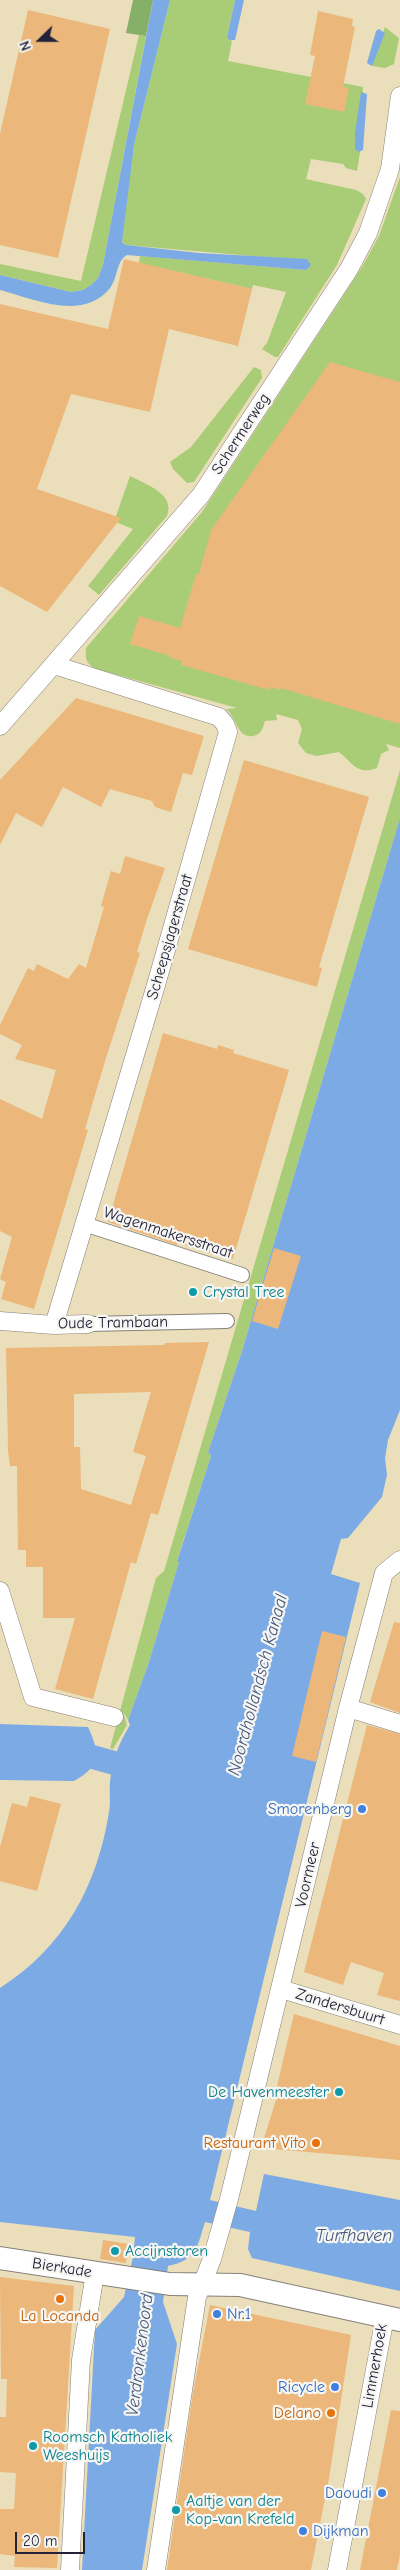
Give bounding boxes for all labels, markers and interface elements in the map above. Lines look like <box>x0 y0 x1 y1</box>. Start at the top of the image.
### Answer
north arrow <box>15 15 65 65</box>
text: N <box>16 38 35 53</box>
street label: Schermerweg <box>208 390 274 478</box>
street label: Scheepsjagerstraat <box>143 872 197 1002</box>
street label: Wagenmakersstraat <box>101 1203 235 1263</box>
place label: Crystal Tree <box>203 1282 285 1302</box>
marker: Crystal Tree <box>187 1286 199 1298</box>
street label: Oude Trambaan <box>58 1312 168 1334</box>
water label: Noordhollandsch Kanaal <box>223 1592 293 1778</box>
place label: Smorenberg <box>268 1799 352 1819</box>
marker: Smorenberg <box>356 1803 368 1815</box>
street label: Voormeer <box>291 1840 325 1910</box>
street label: Zandersbuurt <box>293 1984 387 2030</box>
place label: De Havenmeester <box>208 2082 329 2102</box>
marker: De Havenmeester <box>333 2086 345 2098</box>
place label: Restaurant Vito <box>204 2133 306 2153</box>
marker: Restaurant Vito <box>310 2137 322 2149</box>
water label: Turfhaven <box>316 2225 392 2247</box>
place label: Accijnstoren <box>125 2241 208 2261</box>
marker: Accijnstoren <box>109 2245 121 2257</box>
street label: Bierkade <box>31 2254 93 2282</box>
marker: La Locanda <box>54 2293 66 2305</box>
water label: Verdronkenoord <box>122 2293 158 2417</box>
place label: Nr.1 <box>227 2304 251 2324</box>
place label: La Locanda <box>20 2306 100 2326</box>
marker: Nr.1 <box>211 2308 223 2320</box>
street label: Limmerhoek <box>358 2322 392 2410</box>
place label: Ricycle <box>278 2377 325 2397</box>
marker: Ricycle <box>329 2381 341 2393</box>
place label: Delano <box>274 2403 321 2423</box>
marker: Delano <box>325 2407 337 2419</box>
place label: Roomsch Katholiek Weeshuijs <box>43 2427 172 2465</box>
marker: Roomsch Katholiek Weeshuijs <box>27 2440 39 2452</box>
place label: Daoudi <box>325 2483 372 2503</box>
marker: Daoudi <box>376 2487 388 2499</box>
place label: Aaltje van der Kop-van Krefeld <box>186 2491 294 2529</box>
marker: Aaltje van der Kop-van Krefeld <box>170 2504 182 2516</box>
place label: Dijkman <box>313 2521 369 2541</box>
scale bar <box>18 2522 88 2554</box>
marker: Dijkman <box>297 2525 309 2537</box>
text: 20 m <box>23 2532 57 2550</box>

